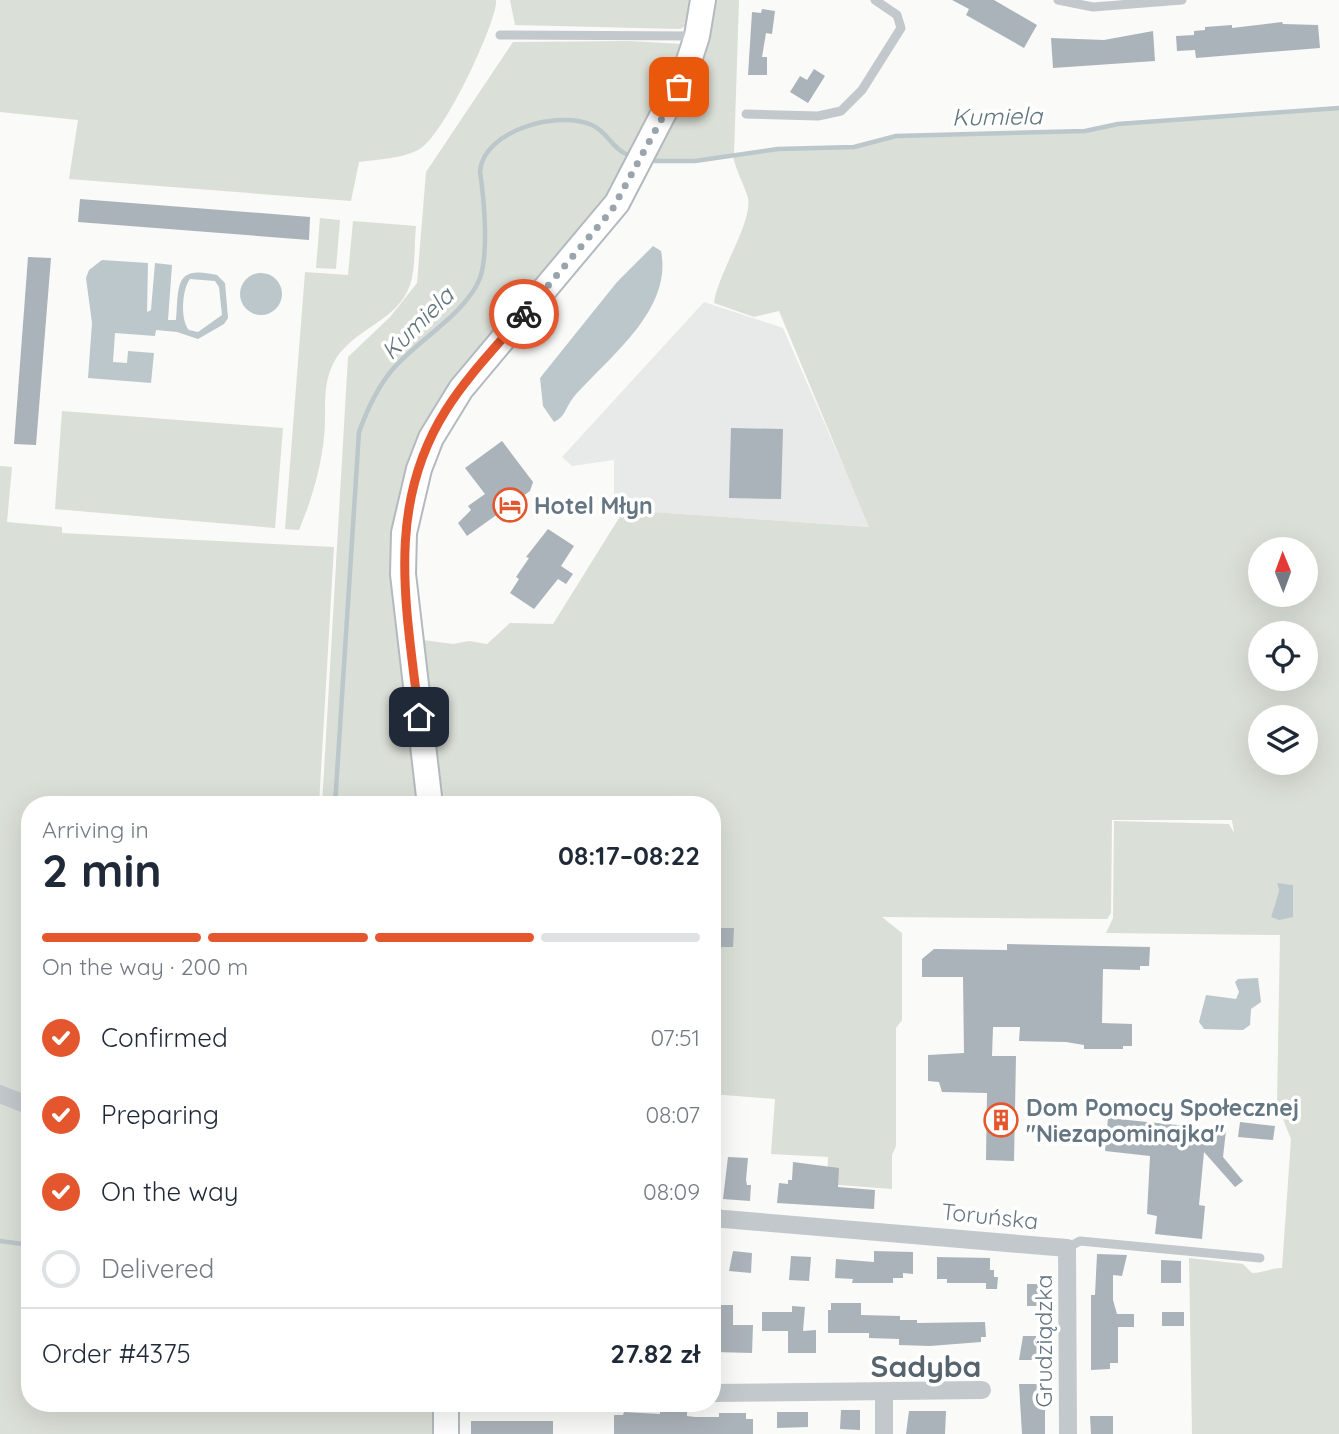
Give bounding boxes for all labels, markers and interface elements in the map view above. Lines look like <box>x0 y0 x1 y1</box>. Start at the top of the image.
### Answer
pin <box>649 57 709 117</box>
icon: bag <box>660 68 698 106</box>
water label: Kumiela <box>952 100 1044 132</box>
water label: Kumiela <box>374 279 461 366</box>
courier <box>489 279 559 349</box>
icon: bike <box>505 295 543 333</box>
hotel icon: Hotel Młyn <box>491 486 529 524</box>
place label: Hotel Młyn <box>534 491 653 520</box>
north arrow <box>1248 537 1318 607</box>
map controls <box>1248 537 1318 775</box>
button: locate <box>1248 621 1318 691</box>
pin <box>389 687 449 747</box>
icon: home <box>400 698 438 736</box>
button: layers <box>1248 705 1318 775</box>
text: Arriving in <box>42 815 149 844</box>
text: 08:17–08:22 <box>558 839 700 872</box>
text: 2 min <box>42 841 162 899</box>
text: On the way · 200 m <box>42 952 248 981</box>
icon: check <box>42 1019 80 1057</box>
text: Confirmed <box>101 1021 228 1054</box>
text: 07:51 <box>650 1023 700 1052</box>
place label: Dom Pomocy Społecznej "Niezapominajka" <box>1026 1093 1299 1148</box>
icon: check <box>42 1096 80 1134</box>
text: Preparing <box>101 1098 219 1131</box>
text: 08:07 <box>645 1100 700 1129</box>
building icon: Dom Pomocy Społecznej "Niezapominajka" <box>982 1101 1020 1139</box>
icon: check <box>42 1173 80 1211</box>
text: On the way <box>101 1175 239 1208</box>
text: 08:09 <box>643 1177 700 1206</box>
street label: Toruńska <box>940 1196 1040 1236</box>
text: Delivered <box>101 1252 214 1285</box>
street label: Grudziądzka <box>1029 1275 1058 1407</box>
text: Order #4375 <box>42 1337 191 1370</box>
text: 27.82 zł <box>610 1337 700 1370</box>
district label: Sadyba <box>871 1347 981 1385</box>

